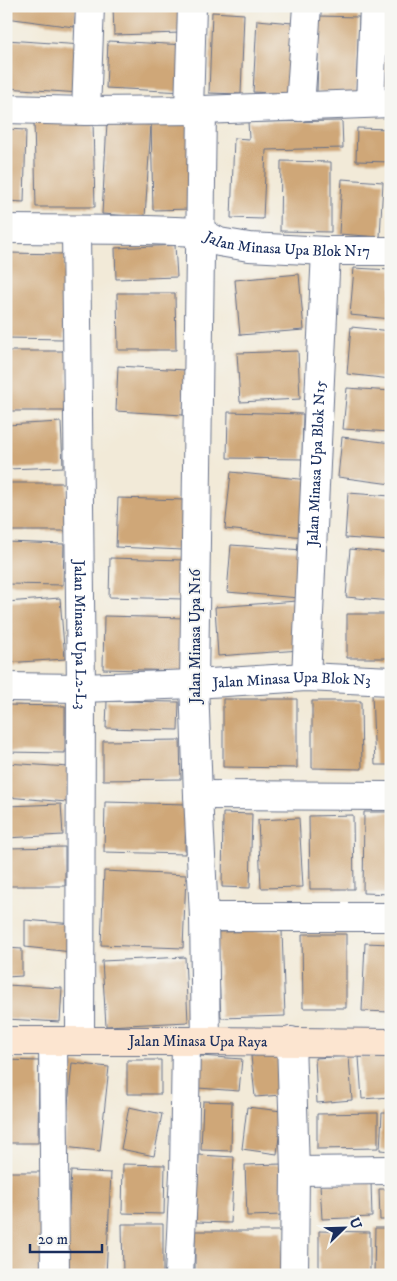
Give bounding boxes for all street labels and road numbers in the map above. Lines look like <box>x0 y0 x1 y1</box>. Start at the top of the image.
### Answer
street label: Jalan Minasa Upa Blok N17 <box>199 226 370 261</box>
street label: Jalan Minasa Upa Blok N15 <box>303 379 330 549</box>
street label: Jalan Minasa Upa L2-L3 <box>70 558 90 710</box>
street label: Jalan Minasa Upa N16 <box>186 568 205 705</box>
street label: Jalan Minasa Upa Blok N3 <box>210 668 371 693</box>
street label: Jalan Minasa Upa Raya <box>127 1032 268 1052</box>

